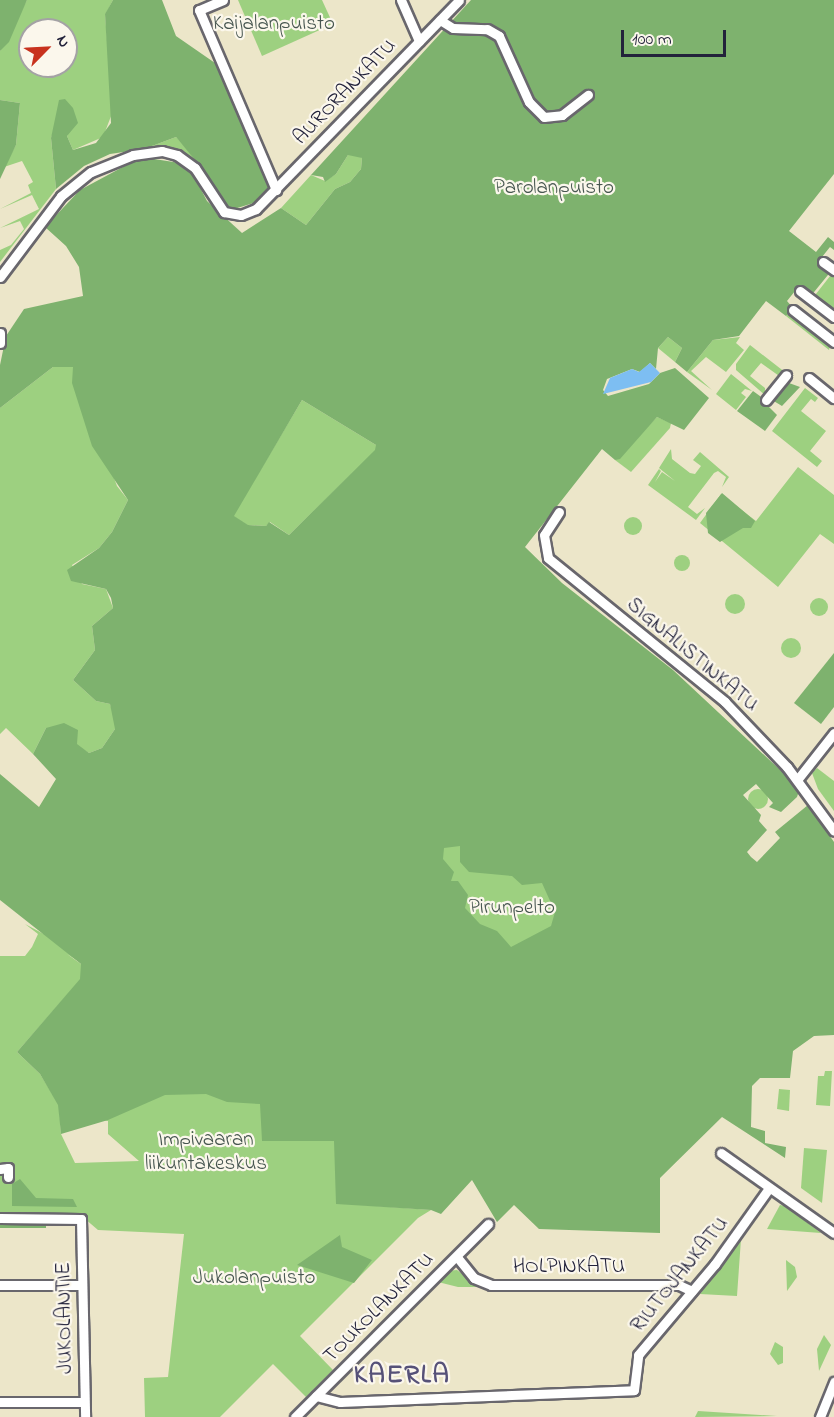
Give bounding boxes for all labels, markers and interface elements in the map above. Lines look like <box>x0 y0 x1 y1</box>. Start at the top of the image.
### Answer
park label: Kaijalanpuisto <box>213 11 335 37</box>
north arrow <box>18 18 78 78</box>
scale bar <box>624 18 729 56</box>
text: 100 m <box>632 27 672 53</box>
text: N <box>49 32 76 51</box>
street label: AURORANKATU <box>288 34 402 150</box>
park label: Parolanpuisto <box>494 175 614 201</box>
street label: SIGNALISTINKATU <box>621 592 763 718</box>
park label: Pirunpelto <box>469 895 555 921</box>
park label: Impivaaran liikuntakeskus <box>145 1127 267 1177</box>
street label: RIUTOJANKATU <box>626 1212 734 1338</box>
street label: TOUKOLANKATU <box>318 1247 440 1369</box>
street label: HOLPINKATU <box>513 1254 625 1280</box>
street label: JUKOLANTIE <box>51 1262 79 1374</box>
park label: Jukolanpuisto <box>193 1265 315 1291</box>
district label: KAERLA <box>354 1360 450 1392</box>

